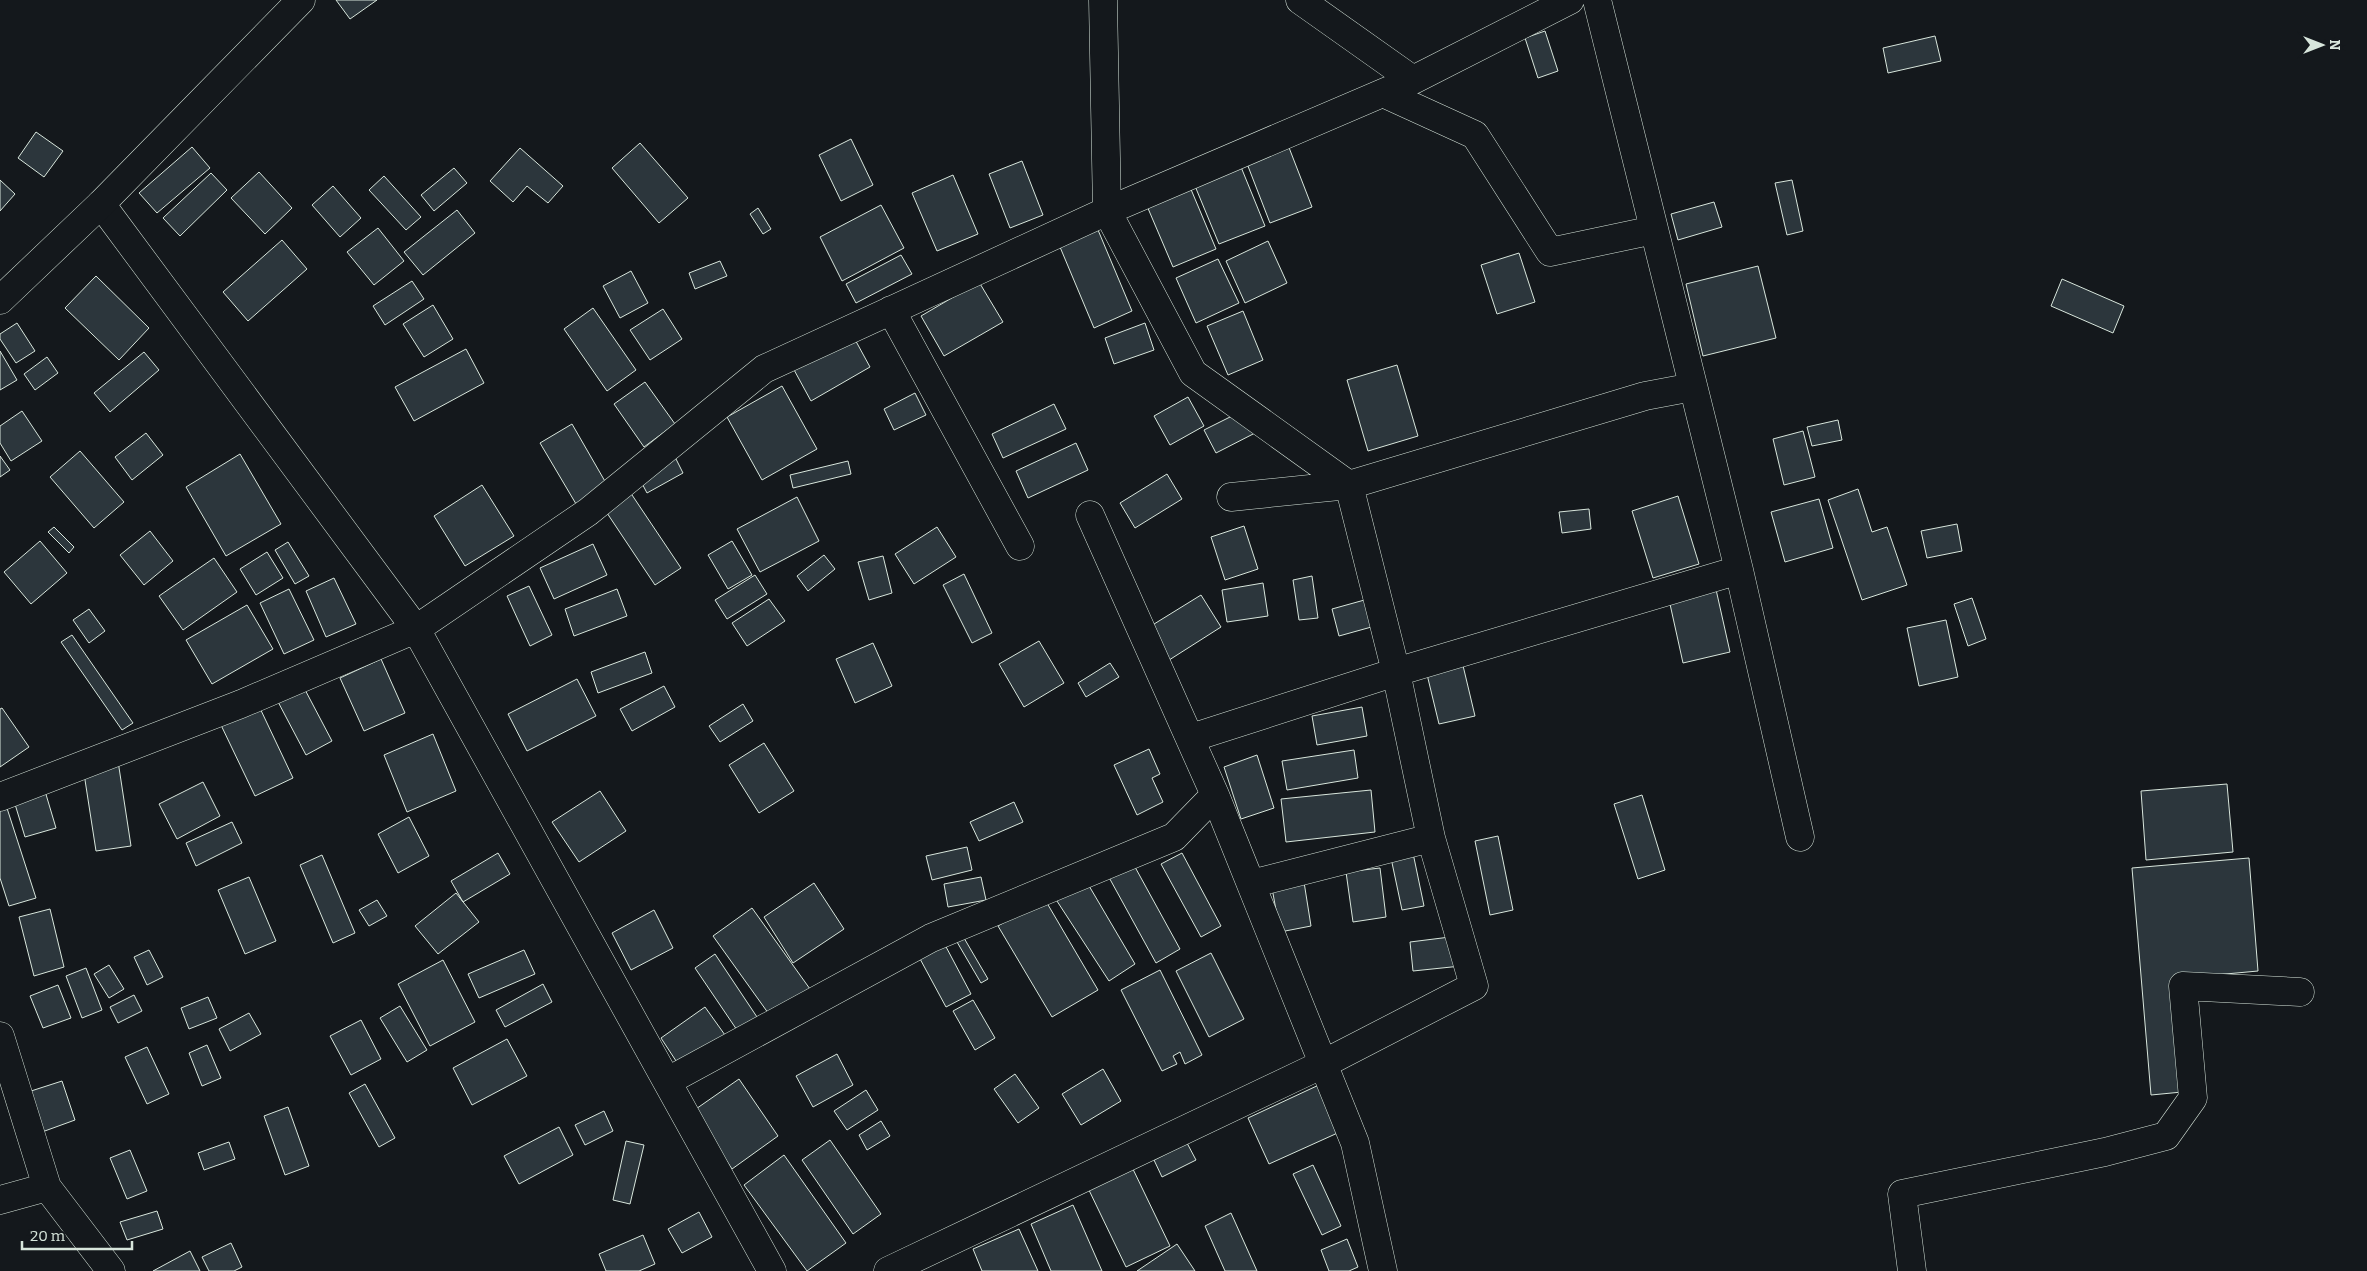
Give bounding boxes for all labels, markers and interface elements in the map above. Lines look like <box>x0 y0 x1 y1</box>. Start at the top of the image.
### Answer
north arrow <box>2297 20 2347 70</box>
text: N <box>2326 40 2343 51</box>
scale bar <box>22 1218 132 1250</box>
text: 20 m <box>30 1227 66 1245</box>

